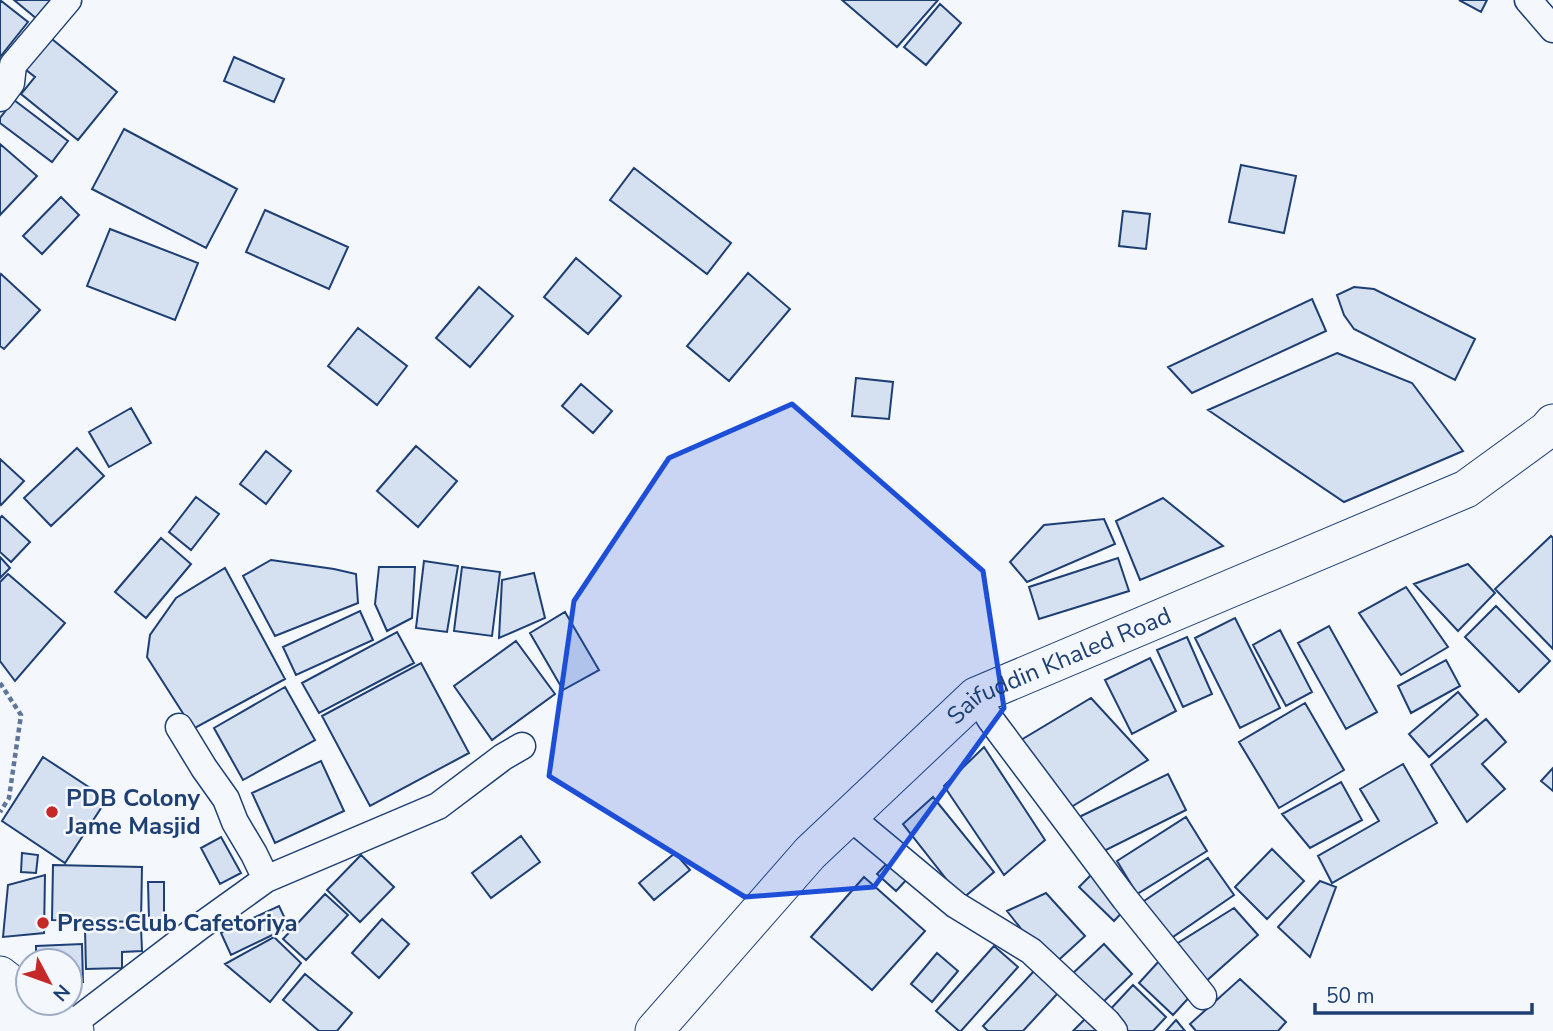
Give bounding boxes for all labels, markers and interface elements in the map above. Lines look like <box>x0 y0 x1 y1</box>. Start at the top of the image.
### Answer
street label: Saifuddin Khaled Road <box>940 599 1176 731</box>
place label: PDB Colony Jame Masjid <box>65 782 201 842</box>
marker: PDB Colony Jame Masjid <box>44 804 60 820</box>
place label: Press Club Cafetoriya <box>57 907 298 939</box>
marker: Press Club Cafetoriya <box>35 915 51 931</box>
north arrow <box>14 947 84 1017</box>
scale bar <box>1315 972 1532 1016</box>
text: N <box>47 979 76 1006</box>
text: 50 m <box>1326 982 1375 1010</box>

